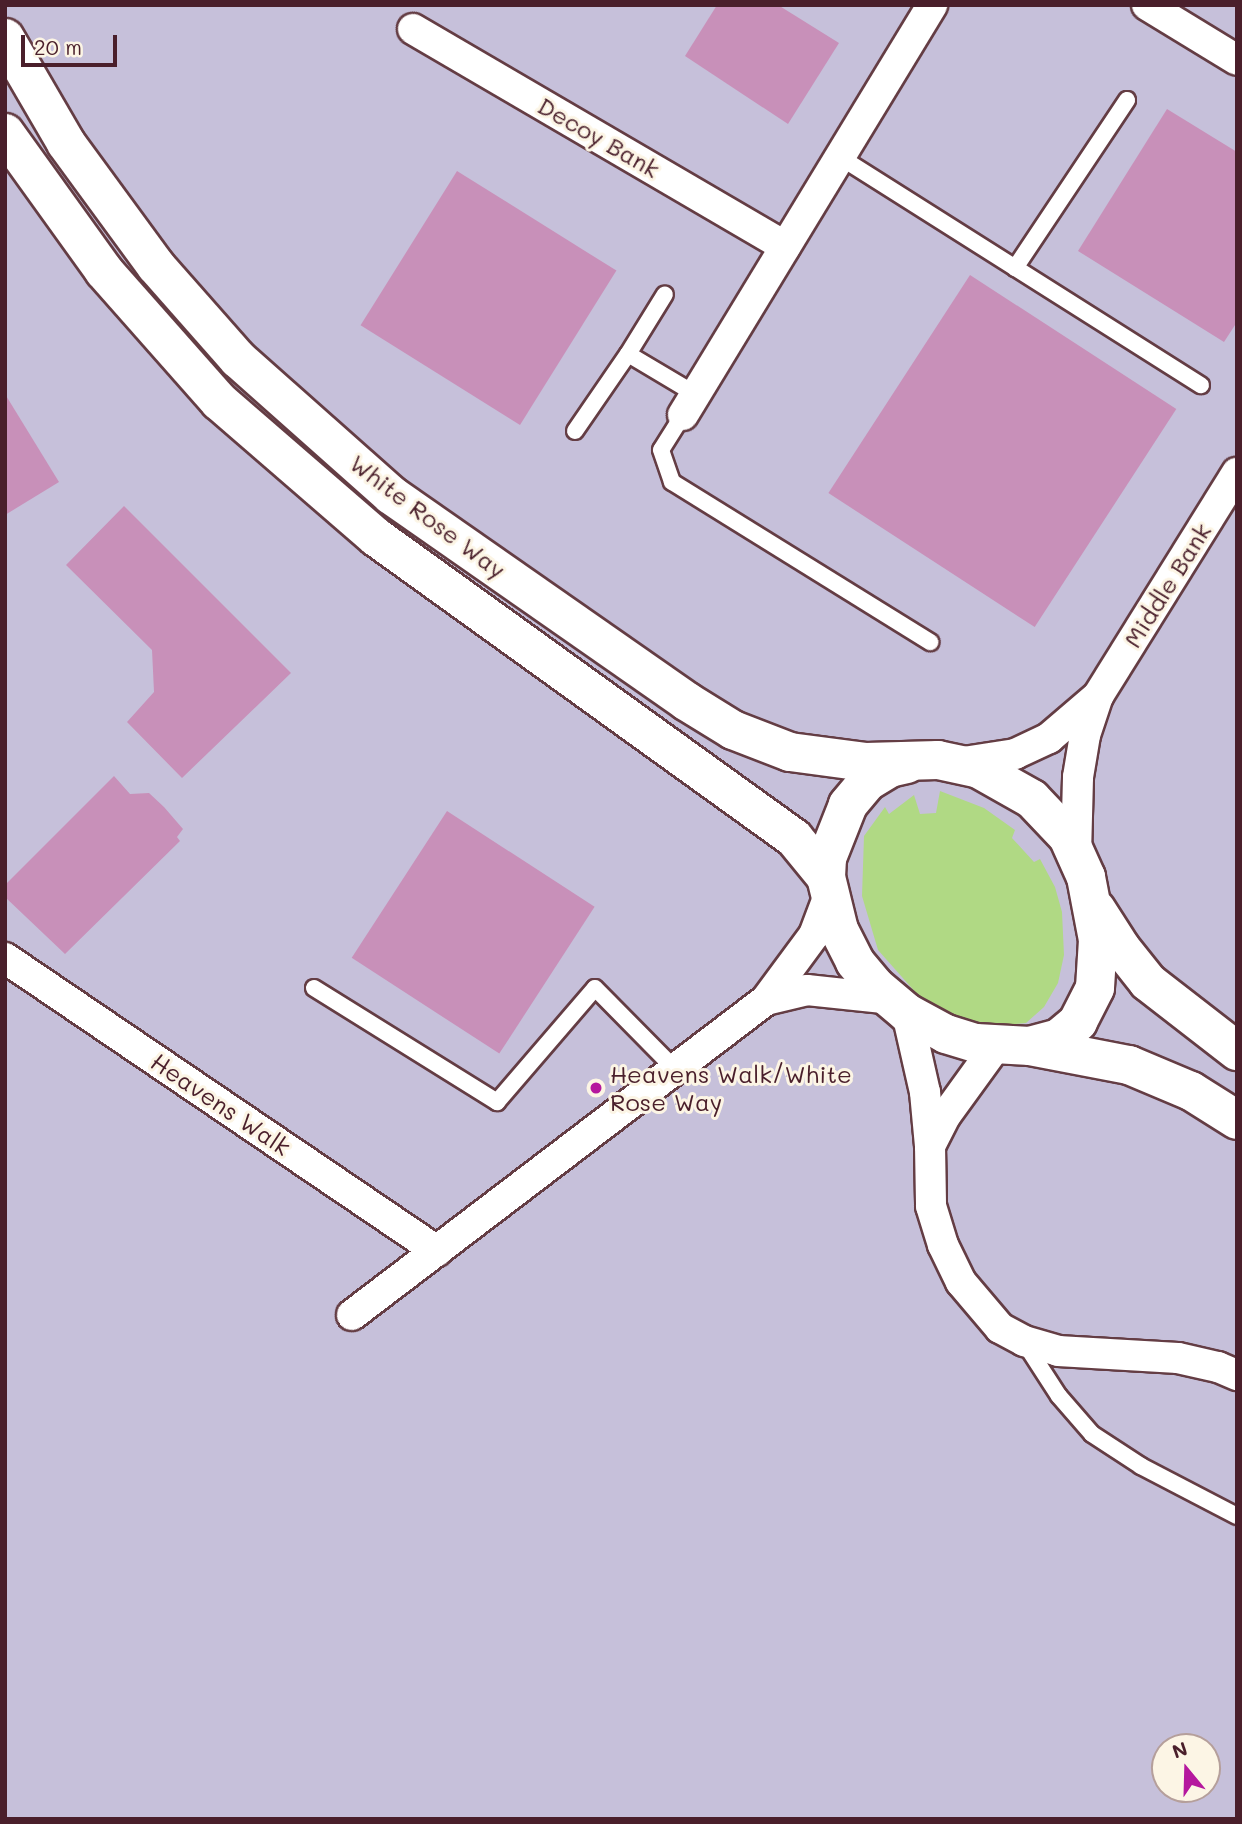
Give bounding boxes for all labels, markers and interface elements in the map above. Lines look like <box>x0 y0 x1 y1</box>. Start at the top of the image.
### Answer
scale bar <box>24 21 121 65</box>
text: 20 m <box>34 33 82 60</box>
street label: Decoy Bank <box>533 91 665 183</box>
street label: White Rose Way <box>344 448 512 584</box>
street label: Middle Bank <box>1117 517 1217 653</box>
street label: Heavens Walk <box>146 1047 296 1161</box>
place label: Heavens Walk/White Rose Way <box>610 1060 852 1116</box>
marker: Heavens Walk/White Rose Way <box>588 1080 604 1096</box>
north arrow <box>1151 1733 1221 1803</box>
text: N <box>1169 1735 1191 1764</box>

